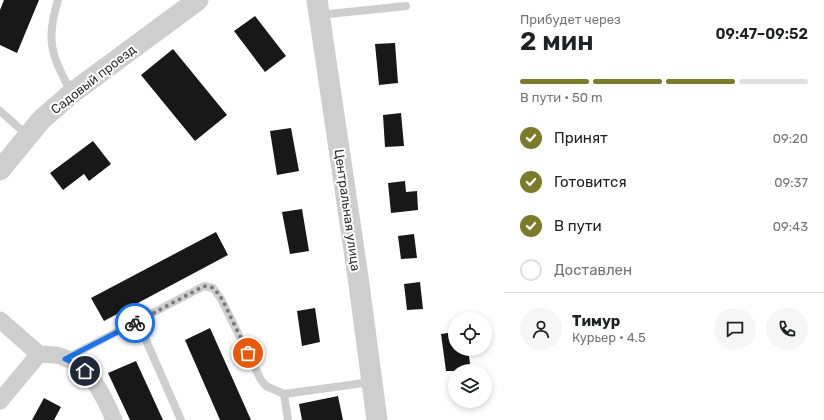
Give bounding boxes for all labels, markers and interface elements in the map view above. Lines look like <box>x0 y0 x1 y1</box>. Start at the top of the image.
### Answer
text: Прибудет через <box>520 12 621 27</box>
text: 09:47–09:52 <box>715 25 808 43</box>
text: 2 мин <box>520 26 594 57</box>
street label: Садовый проезд <box>48 42 139 117</box>
text: В пути · 50 m <box>520 90 603 105</box>
icon: check <box>520 127 542 149</box>
text: Принят <box>554 129 608 147</box>
text: 09:20 <box>773 131 808 146</box>
street label: Центральная улица <box>332 148 363 272</box>
icon: check <box>520 171 542 193</box>
text: Готовится <box>554 173 627 191</box>
text: 09:37 <box>774 175 808 190</box>
icon: check <box>520 215 542 237</box>
text: В пути <box>554 217 602 235</box>
text: 09:43 <box>773 219 808 234</box>
text: Доставлен <box>554 261 632 279</box>
courier <box>115 303 155 343</box>
button: person <box>520 308 562 350</box>
button: chat <box>714 308 756 350</box>
button: phone <box>766 308 808 350</box>
icon: bike <box>124 312 146 334</box>
map controls <box>448 312 492 408</box>
button: locate <box>448 312 492 356</box>
text: Тимур <box>572 312 620 330</box>
text: Курьер · 4.5 <box>572 330 646 345</box>
pin <box>231 336 265 370</box>
icon: bag <box>237 342 259 364</box>
pin <box>68 354 102 388</box>
icon: home <box>74 360 96 382</box>
button: layers <box>448 364 492 408</box>

